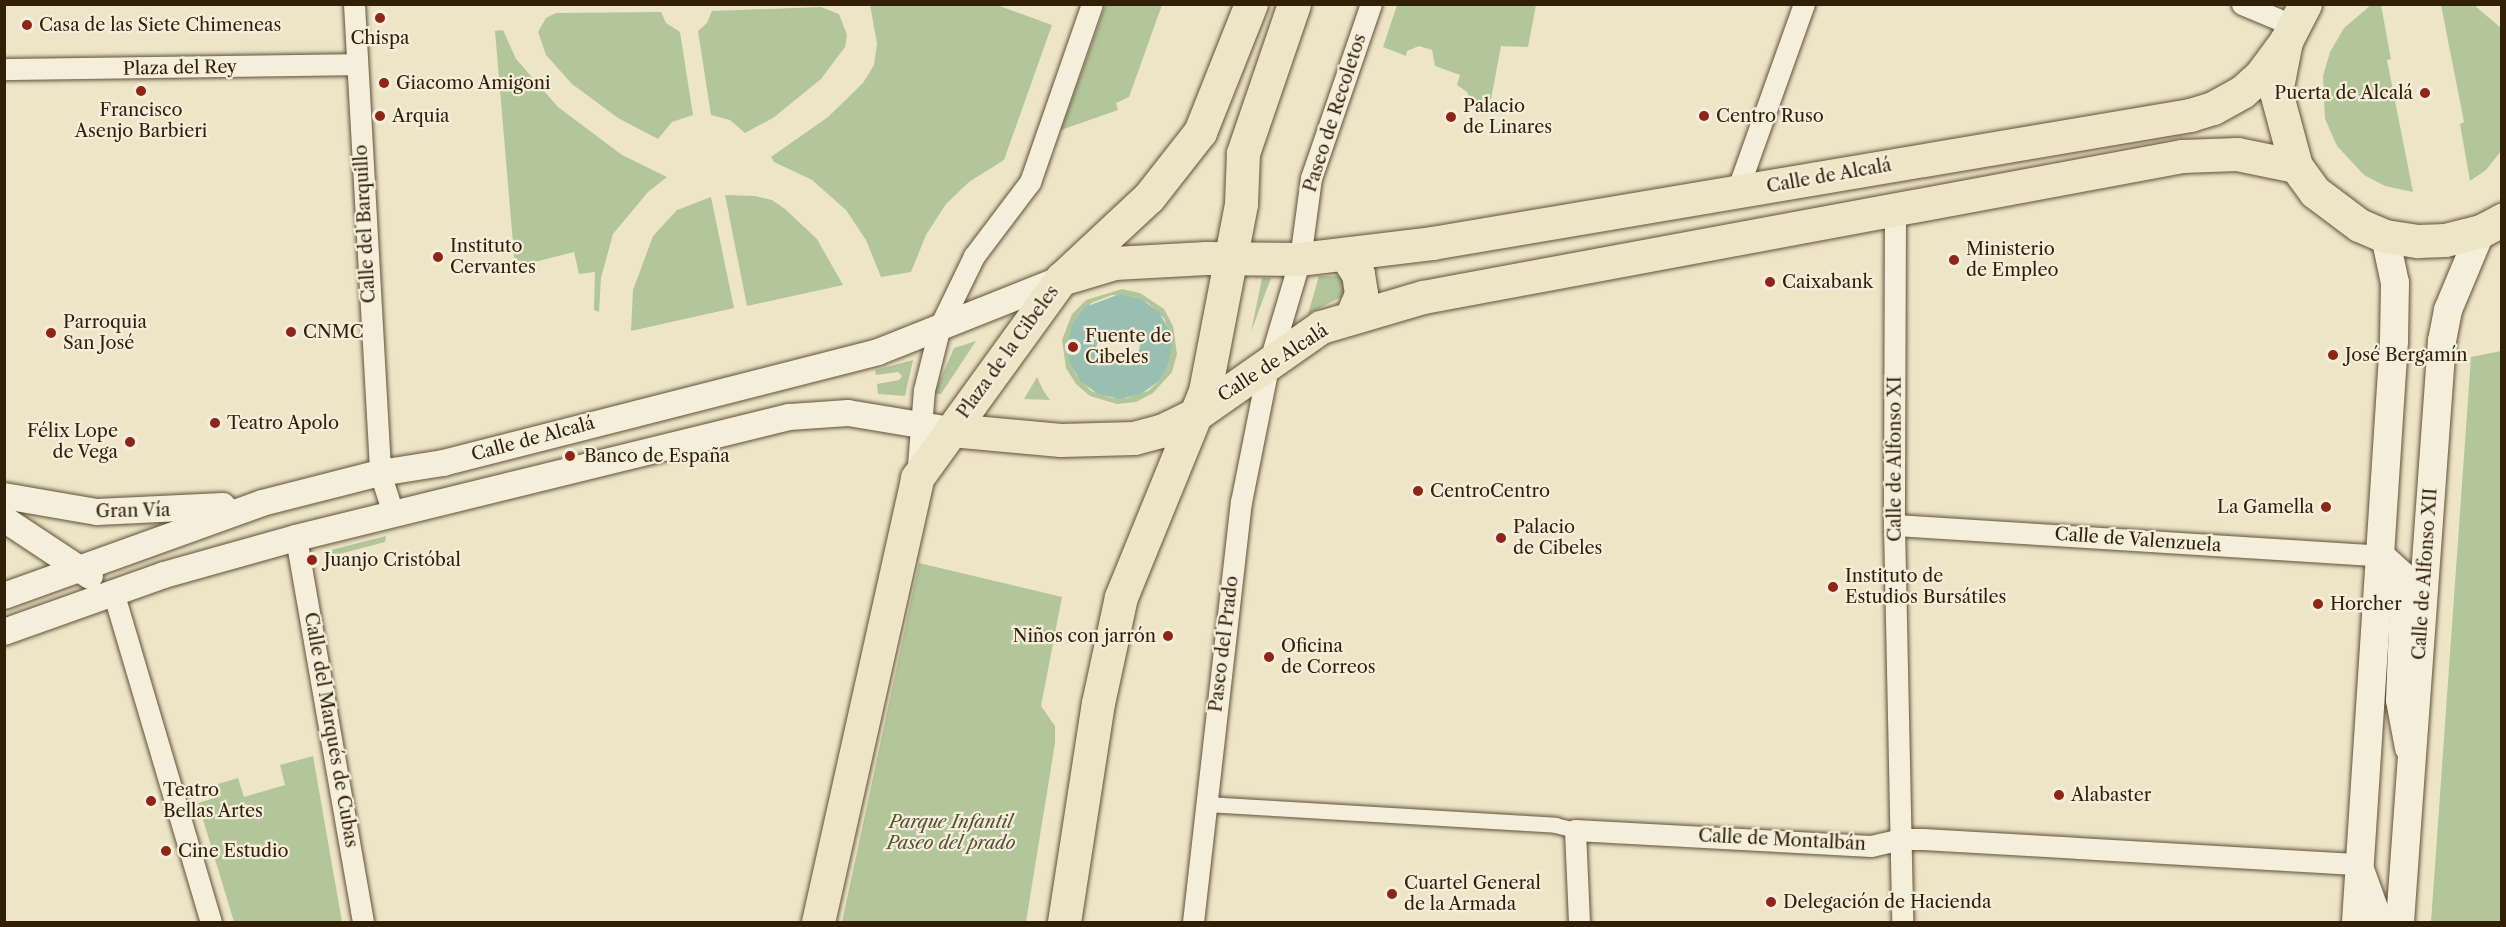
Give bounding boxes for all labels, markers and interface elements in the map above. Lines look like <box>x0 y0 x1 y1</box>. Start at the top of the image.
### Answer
marker: Chispa <box>373 11 387 25</box>
place label: Casa de las Siete Chimeneas <box>39 14 282 36</box>
marker: Casa de las Siete Chimeneas <box>20 18 34 32</box>
place label: Chispa <box>350 27 410 49</box>
street label: Paseo de Recoletos <box>1299 31 1371 195</box>
street label: Plaza del Rey <box>123 56 237 80</box>
place label: Giacomo Amigoni <box>396 72 551 94</box>
marker: Giacomo Amigoni <box>377 76 391 90</box>
place label: Puerta de Alcalá <box>2273 82 2413 104</box>
marker: Francisco Asenjo Barbieri <box>134 84 148 98</box>
marker: Puerta de Alcalá <box>2418 86 2432 100</box>
place label: Palacio de Linares <box>1463 96 1552 138</box>
place label: Francisco Asenjo Barbieri <box>75 100 207 142</box>
place label: Arquia <box>392 105 450 127</box>
place label: Centro Ruso <box>1716 105 1824 127</box>
marker: Arquia <box>373 109 387 123</box>
marker: Centro Ruso <box>1697 109 1711 123</box>
marker: Palacio de Linares <box>1444 110 1458 124</box>
street label: Calle del Barquillo <box>350 144 380 304</box>
street label: Calle de Alcalá <box>1764 154 1894 198</box>
place label: Instituto Cervantes <box>450 236 536 278</box>
place label: Ministerio de Empleo <box>1966 239 2059 282</box>
marker: Instituto Cervantes <box>431 250 445 264</box>
marker: Ministerio de Empleo <box>1947 253 1961 267</box>
place label: Caixabank <box>1782 271 1873 293</box>
marker: Caixabank <box>1763 275 1777 289</box>
street label: Plaza de la Cibeles <box>952 281 1064 423</box>
place label: Parroquia San José <box>63 312 147 354</box>
street label: Calle de Alcalá <box>1214 319 1332 407</box>
place label: CNMC <box>303 321 364 343</box>
marker: CNMC <box>284 325 298 339</box>
marker: Parroquia San José <box>44 326 58 340</box>
place label: Fuente de Cibeles <box>1085 326 1171 368</box>
marker: Fuente de Cibeles <box>1066 340 1080 354</box>
place label: José Bergamín <box>2345 344 2467 366</box>
marker: José Bergamín <box>2326 348 2340 362</box>
street label: Calle de Alfonso XI <box>1884 376 1906 542</box>
place label: Teatro Apolo <box>227 412 340 434</box>
street label: Calle de Alcalá <box>469 412 597 466</box>
marker: Teatro Apolo <box>208 416 222 430</box>
place label: Félix Lope de Vega <box>27 421 118 464</box>
marker: Félix Lope de Vega <box>123 435 137 449</box>
place label: Banco de España <box>584 445 730 467</box>
marker: Banco de España <box>561 447 579 465</box>
place label: CentroCentro <box>1430 480 1550 502</box>
marker: CentroCentro <box>1411 484 1425 498</box>
street label: Calle de Alfonso XII <box>2408 487 2442 661</box>
place label: La Gamella <box>2217 496 2314 518</box>
street label: Gran Vía <box>95 500 171 522</box>
marker: La Gamella <box>2319 500 2333 514</box>
place label: Palacio de Cibeles <box>1513 517 1602 560</box>
street label: Calle de Valenzuela <box>2054 523 2222 557</box>
marker: Palacio de Cibeles <box>1494 531 1508 545</box>
place label: Juanjo Cristóbal <box>324 549 461 571</box>
marker: Juanjo Cristóbal <box>305 553 319 567</box>
place label: Instituto de Estudios Bursátiles <box>1845 566 2006 608</box>
street label: Paseo del Prado <box>1205 575 1243 713</box>
marker: Instituto de Estudios Bursátiles <box>1826 580 1840 594</box>
place label: Horcher <box>2330 593 2402 615</box>
marker: Horcher <box>2311 597 2325 611</box>
street label: Calle del Marqués de Cubas <box>300 611 362 849</box>
place label: Niños con jarrón <box>1013 625 1156 647</box>
marker: Niños con jarrón <box>1161 629 1175 643</box>
place label: Oficina de Correos <box>1281 636 1376 678</box>
marker: Oficina de Correos <box>1262 650 1276 664</box>
place label: Teatro Bellas Artes <box>163 780 264 822</box>
place label: Alabaster <box>2071 784 2151 806</box>
marker: Alabaster <box>2052 788 2066 802</box>
marker: Teatro Bellas Artes <box>144 794 158 808</box>
park label: Parque Infantil Paseo del prado <box>887 812 1015 854</box>
street label: Calle de Montalbán <box>1698 825 1866 855</box>
place label: Cine Estudio <box>178 840 289 862</box>
marker: Cine Estudio <box>159 844 173 858</box>
place label: Cuartel General de la Armada <box>1404 873 1541 916</box>
marker: Cuartel General de la Armada <box>1385 887 1399 901</box>
place label: Delegación de Hacienda <box>1783 891 1991 913</box>
marker: Delegación de Hacienda <box>1764 895 1778 909</box>

